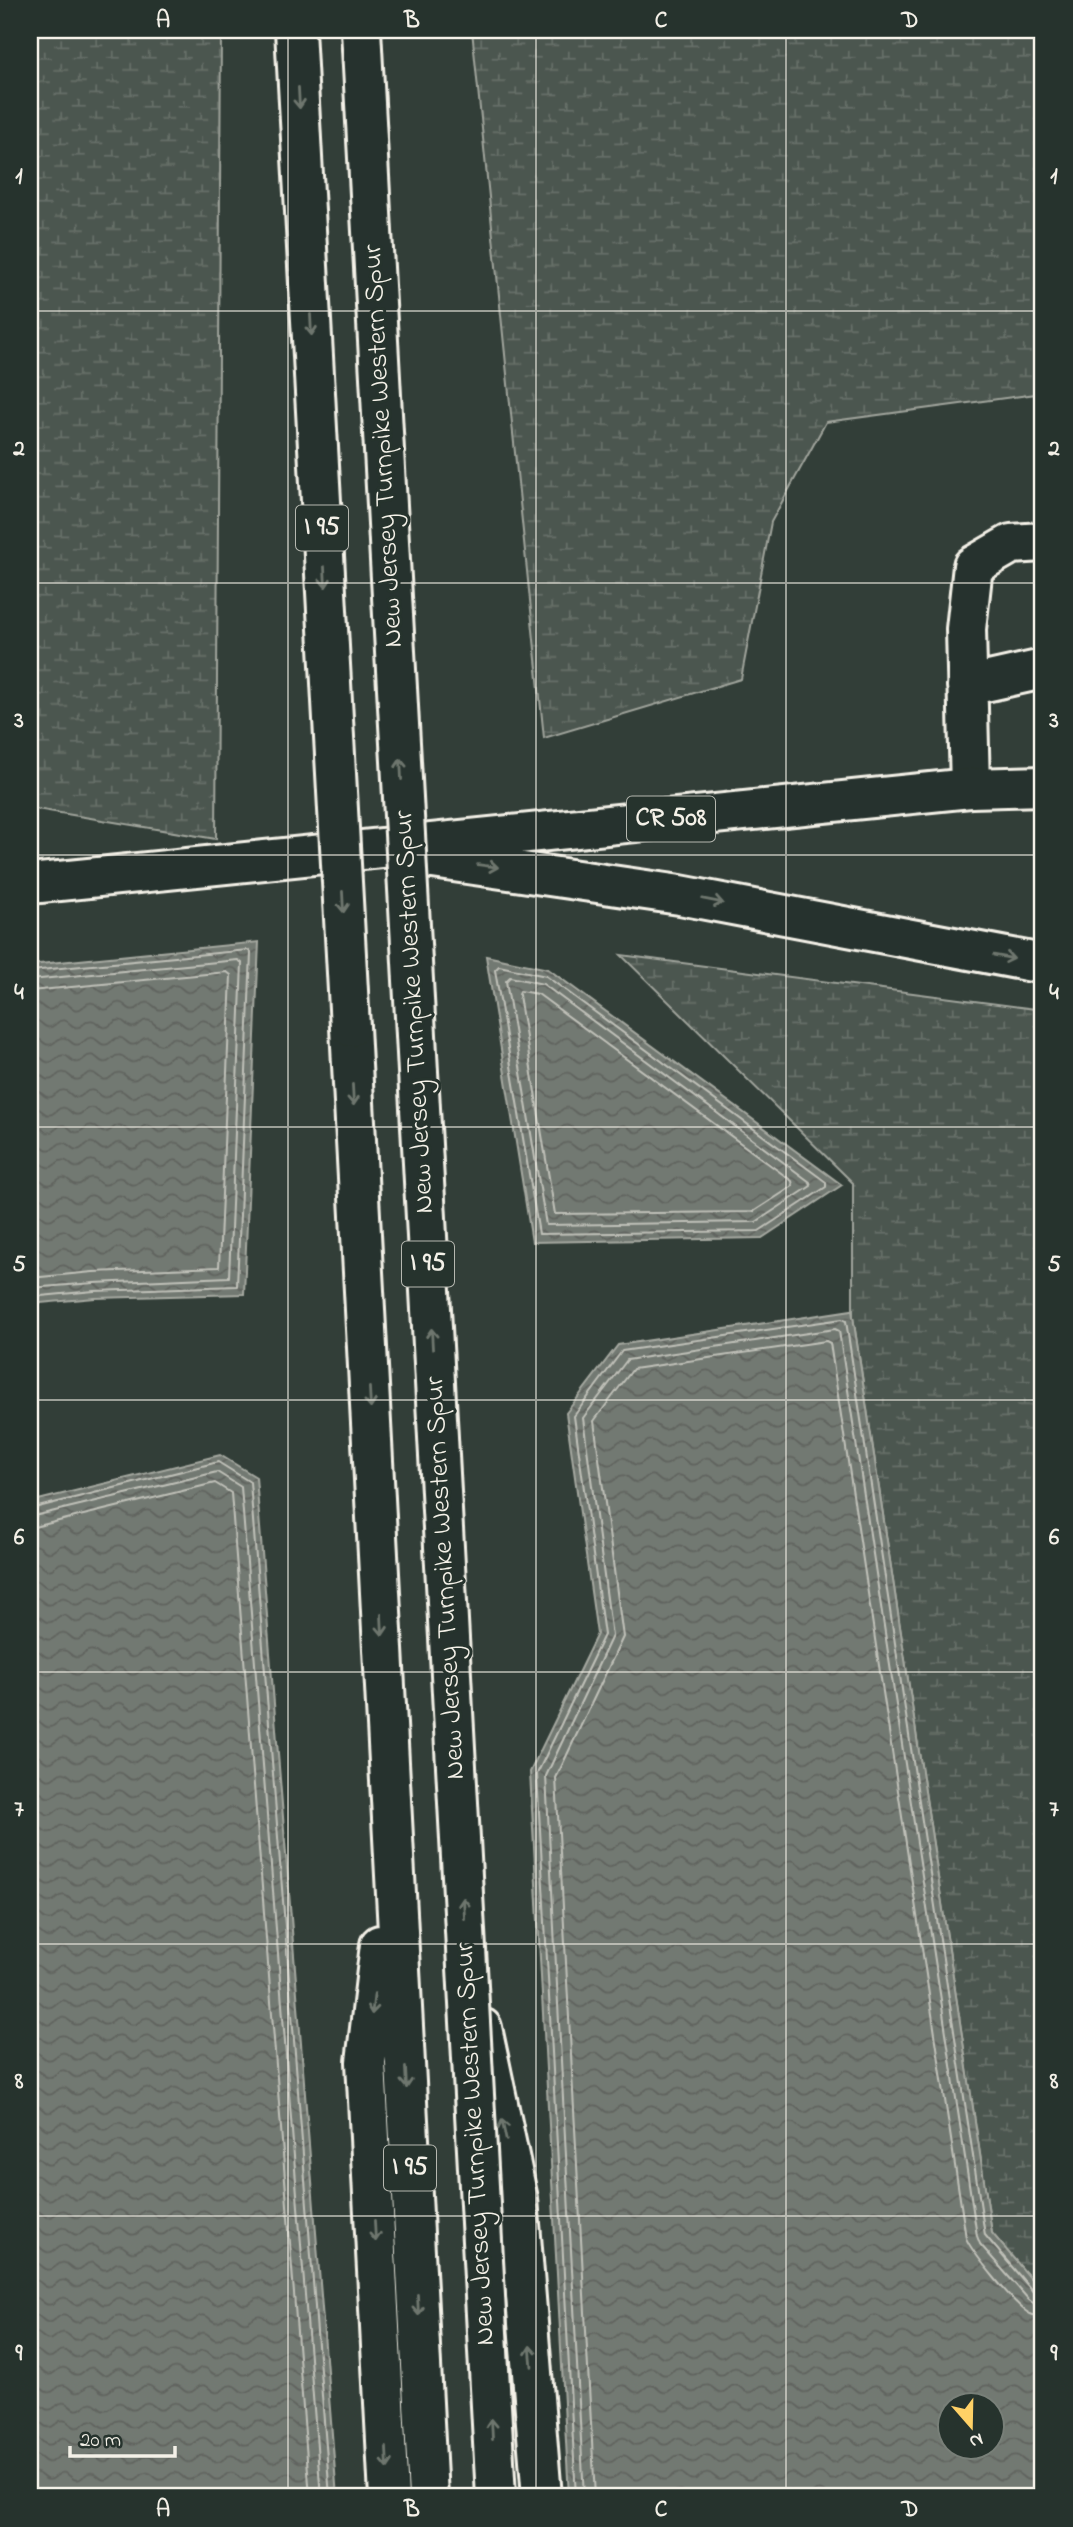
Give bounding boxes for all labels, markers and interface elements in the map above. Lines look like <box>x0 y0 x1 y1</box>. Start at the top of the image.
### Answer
text: A <box>156 5 170 38</box>
text: B <box>403 5 420 38</box>
text: C <box>655 5 668 38</box>
text: D <box>901 5 918 38</box>
one-way arrow <box>293 86 306 109</box>
text: 1 <box>15 161 23 194</box>
text: 1 <box>1050 161 1058 194</box>
street label: New Jersey Turnpike Western Spur <box>353 243 415 649</box>
one-way arrow <box>305 313 318 336</box>
text: 2 <box>12 433 25 466</box>
text: 2 <box>1047 433 1060 466</box>
road number: I 95 <box>296 506 348 550</box>
one-way arrow <box>319 565 332 587</box>
text: 3 <box>13 705 24 738</box>
text: 3 <box>1048 705 1059 738</box>
one-way arrow <box>395 758 408 781</box>
road number: CR 508 <box>627 796 715 842</box>
street label: New Jersey Turnpike Western Spur <box>384 809 446 1215</box>
one-way arrow <box>476 860 499 873</box>
one-way arrow <box>336 890 349 913</box>
one-way arrow <box>701 895 724 908</box>
one-way arrow <box>992 950 1015 964</box>
text: 4 <box>14 977 24 1010</box>
text: 4 <box>1049 977 1059 1010</box>
one-way arrow <box>347 1083 360 1106</box>
road number: I 95 <box>402 1242 454 1287</box>
text: 5 <box>12 1249 26 1282</box>
text: 5 <box>1047 1249 1061 1282</box>
one-way arrow <box>426 1327 439 1350</box>
street label: New Jersey Turnpike Western Spur <box>415 1375 477 1781</box>
one-way arrow <box>363 1386 376 1409</box>
text: 6 <box>14 1522 25 1555</box>
text: 6 <box>1049 1522 1060 1555</box>
one-way arrow <box>376 1613 389 1636</box>
text: 7 <box>14 1794 24 1827</box>
text: 7 <box>1049 1794 1059 1827</box>
one-way arrow <box>457 1897 470 1920</box>
street label: New Jersey Turnpike Western Spur <box>445 1941 507 2347</box>
one-way arrow <box>367 1992 380 2015</box>
text: 8 <box>14 2066 24 2099</box>
one-way arrow <box>399 2066 412 2089</box>
text: 8 <box>1049 2066 1059 2099</box>
one-way arrow <box>496 2120 509 2142</box>
road number: I 95 <box>384 2146 436 2190</box>
one-way arrow <box>369 2219 382 2242</box>
one-way arrow <box>411 2293 424 2316</box>
text: 9 <box>15 2338 24 2371</box>
text: 9 <box>1050 2338 1059 2371</box>
one-way arrow <box>524 2345 537 2368</box>
north arrow <box>936 2390 1006 2460</box>
scale bar <box>70 2415 175 2459</box>
one-way arrow <box>485 2418 498 2441</box>
text: N <box>965 2425 987 2455</box>
text: 20 m <box>80 2426 121 2456</box>
one-way arrow <box>381 2446 394 2469</box>
text: A <box>156 2494 170 2527</box>
text: B <box>403 2494 420 2527</box>
text: C <box>655 2494 668 2527</box>
text: D <box>901 2494 918 2527</box>

